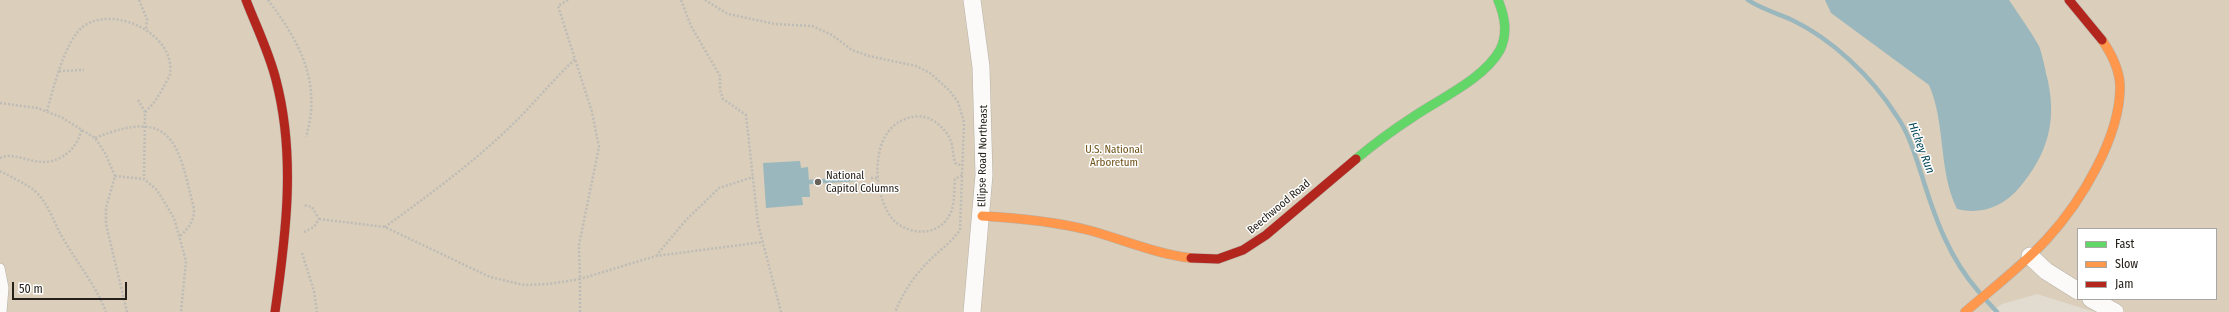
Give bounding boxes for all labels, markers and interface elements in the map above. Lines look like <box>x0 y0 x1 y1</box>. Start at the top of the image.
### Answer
street label: Ellipse Road Northeast <box>976 105 990 207</box>
water label: Hickey Run <box>1905 120 1937 176</box>
park label: U.S. National Arboretum <box>1085 143 1143 169</box>
place label: National Capitol Columns <box>826 169 899 195</box>
marker: National Capitol Columns <box>813 177 823 187</box>
street label: Beechwood Road <box>1245 177 1313 237</box>
legend <box>2077 228 2217 300</box>
text: Fast <box>2115 237 2134 251</box>
text: Slow <box>2115 257 2138 271</box>
scale bar <box>14 274 129 300</box>
text: Jam <box>2115 277 2133 291</box>
text: 50 m <box>19 282 43 296</box>

